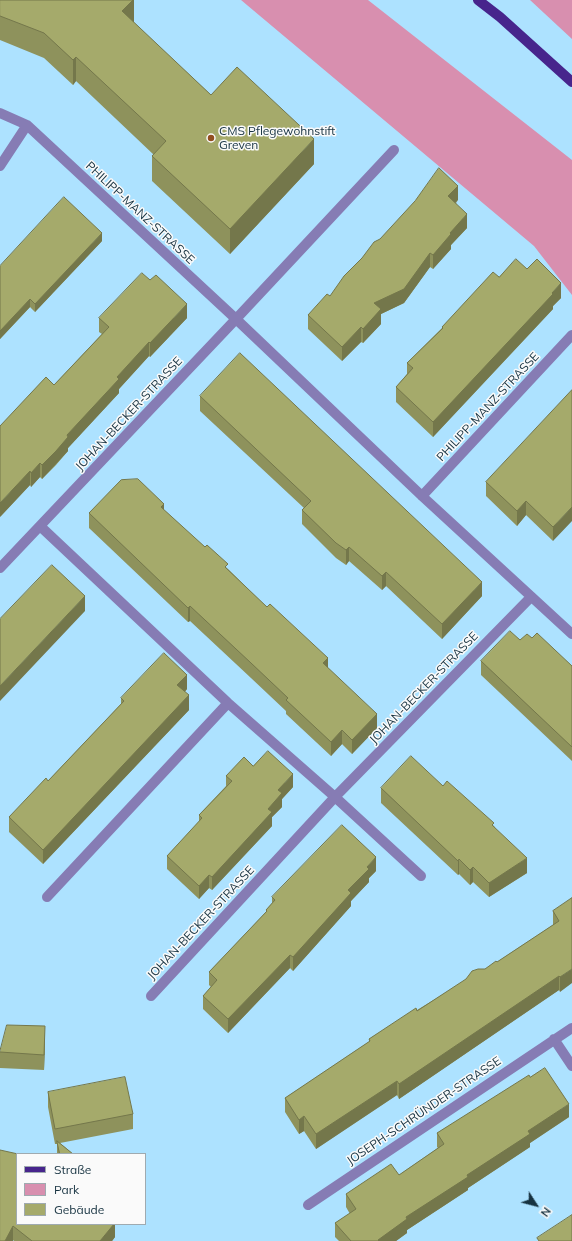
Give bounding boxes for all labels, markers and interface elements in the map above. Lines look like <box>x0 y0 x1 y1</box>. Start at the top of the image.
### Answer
place label: CMS Pflegewohnstift Greven <box>219 124 335 152</box>
marker: CMS Pflegewohnstift Greven <box>206 133 216 143</box>
street label: PHILIPP-MANZ-STRASSE <box>83 159 197 267</box>
street label: PHILIPP-MANZ-STRASSE <box>434 350 542 464</box>
street label: JOHAN-BECKER-STRASSE <box>73 354 185 474</box>
street label: JOHAN-BECKER-STRASSE <box>367 629 481 747</box>
street label: JOHAN-BECKER-STRASSE <box>145 863 257 983</box>
street label: JOSEPH-SCHRÜNDER-STRASSE <box>344 1054 504 1168</box>
legend <box>16 1153 146 1225</box>
text: Straße <box>54 1162 91 1177</box>
text: Park <box>54 1182 79 1197</box>
north arrow <box>516 1185 556 1225</box>
text: Gebäude <box>54 1202 104 1217</box>
text: N <box>538 1205 554 1220</box>

